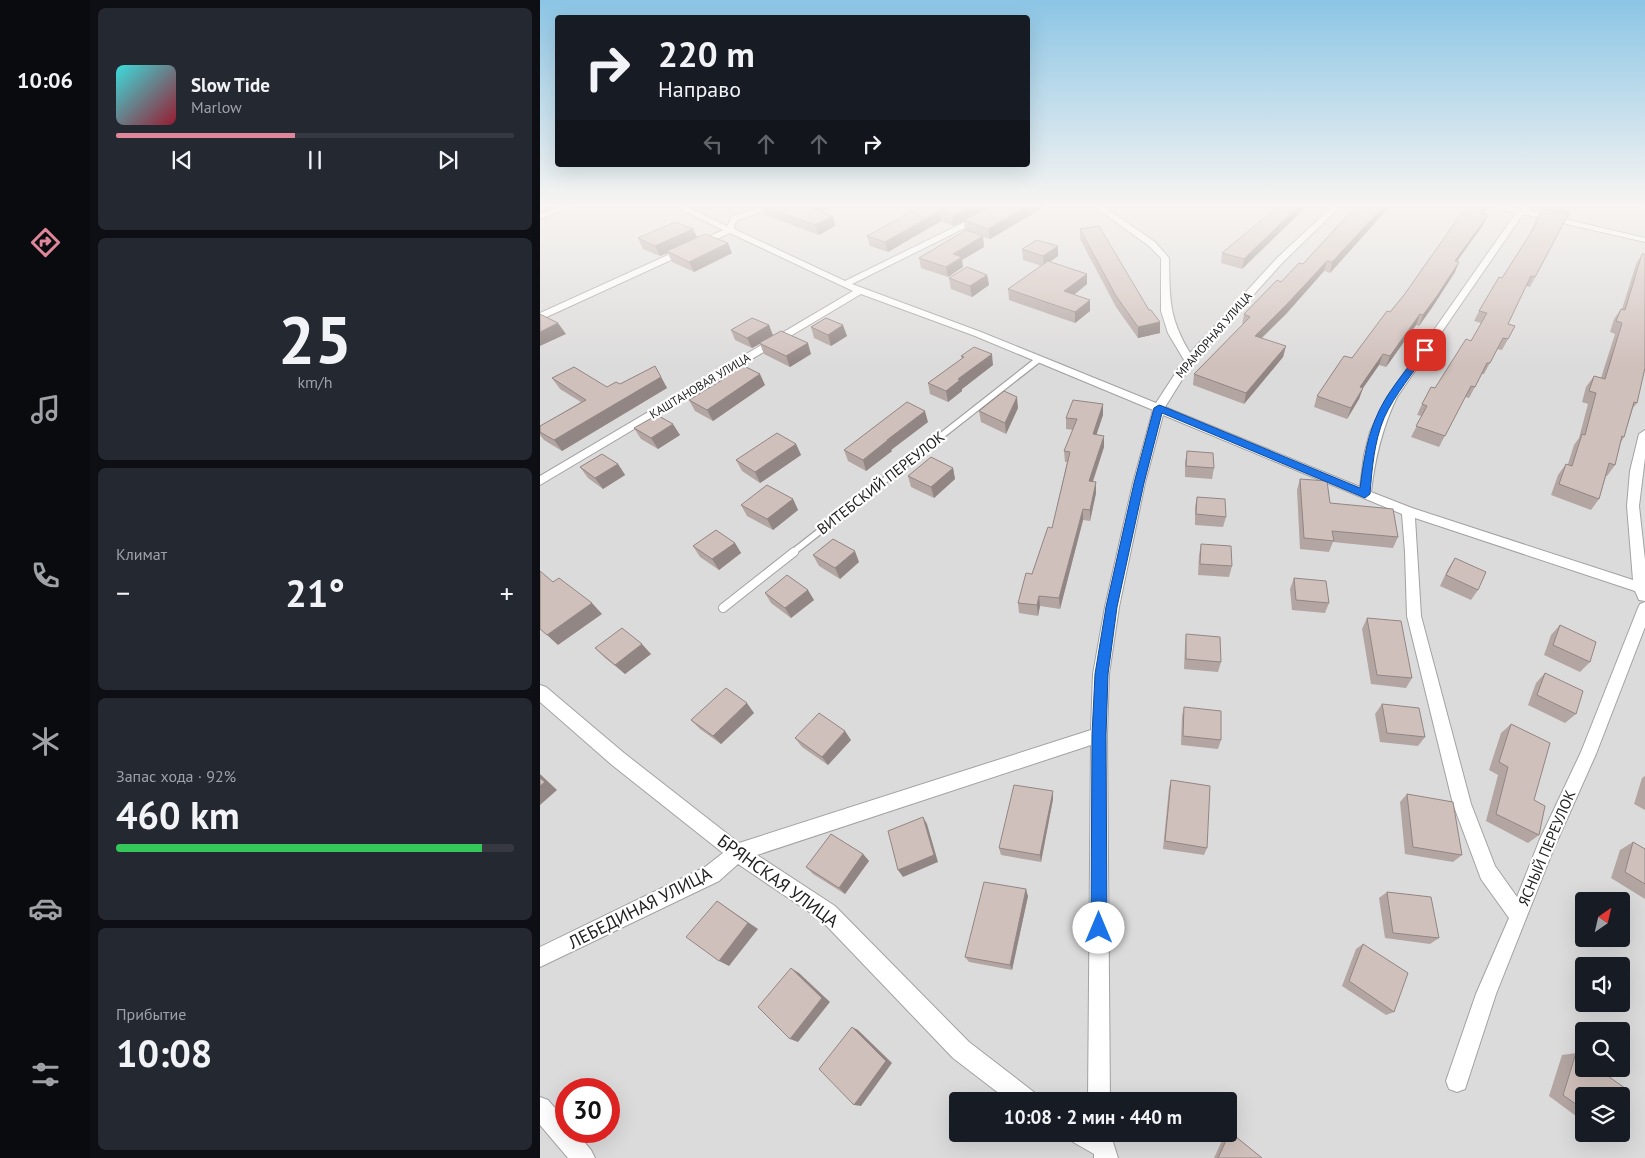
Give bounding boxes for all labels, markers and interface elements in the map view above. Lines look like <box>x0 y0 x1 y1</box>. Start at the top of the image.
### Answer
text: 220 m <box>658 31 755 77</box>
icon: right <box>575 35 640 100</box>
text: 10:06 <box>17 66 73 94</box>
text: Slow Tide <box>191 73 270 97</box>
text: Направо <box>658 75 741 103</box>
text: Marlow <box>191 97 242 117</box>
icon: left <box>699 130 727 158</box>
icon: ahead <box>752 130 780 158</box>
icon: ahead <box>805 130 833 158</box>
icon: right <box>858 130 886 158</box>
icon: previous <box>168 146 196 174</box>
icon: pause <box>301 146 329 174</box>
icon: next <box>434 146 462 174</box>
icon: directions <box>28 225 63 260</box>
street label: МРАМОРНАЯ УЛИЦА <box>1172 289 1255 381</box>
text: 25 <box>278 297 352 381</box>
pin <box>1404 329 1446 371</box>
icon: arrive <box>1411 336 1439 364</box>
street label: КАШТАНОВАЯ УЛИЦА <box>647 350 753 422</box>
text: km/h <box>297 372 333 392</box>
icon: music <box>28 392 63 427</box>
street label: ВИТЕБСКИЙ ПЕРЕУЛОК <box>813 427 948 538</box>
text: Климат <box>116 544 167 564</box>
icon: phone <box>28 558 63 593</box>
text: 21° <box>285 568 345 617</box>
text: − <box>116 574 130 611</box>
text: + <box>500 574 514 611</box>
icon: climate <box>28 724 63 759</box>
text: Запас хода · 92% <box>116 766 236 786</box>
street label: ЯСНЫЙ ПЕРЕУЛОК <box>1514 787 1579 909</box>
text: 460 km <box>116 790 240 839</box>
street label: БРЯНСКАЯ УЛИЦА <box>713 829 844 933</box>
street label: ЛЕБЕДИНАЯ УЛИЦА <box>563 861 716 954</box>
icon: car <box>28 891 63 926</box>
north arrow <box>1575 892 1630 948</box>
map controls <box>1575 892 1630 1142</box>
position arrow <box>1072 901 1124 953</box>
button: sound <box>1575 957 1630 1012</box>
text: Прибытие <box>116 1004 186 1024</box>
button: search <box>1575 1022 1630 1077</box>
text: 10:08 <box>116 1028 212 1077</box>
icon: filters <box>28 1057 63 1092</box>
speed limit sign: 30 <box>555 1078 620 1143</box>
button: layers <box>1575 1087 1630 1142</box>
text: 10:08 · 2 мин · 440 m <box>1004 1105 1182 1129</box>

